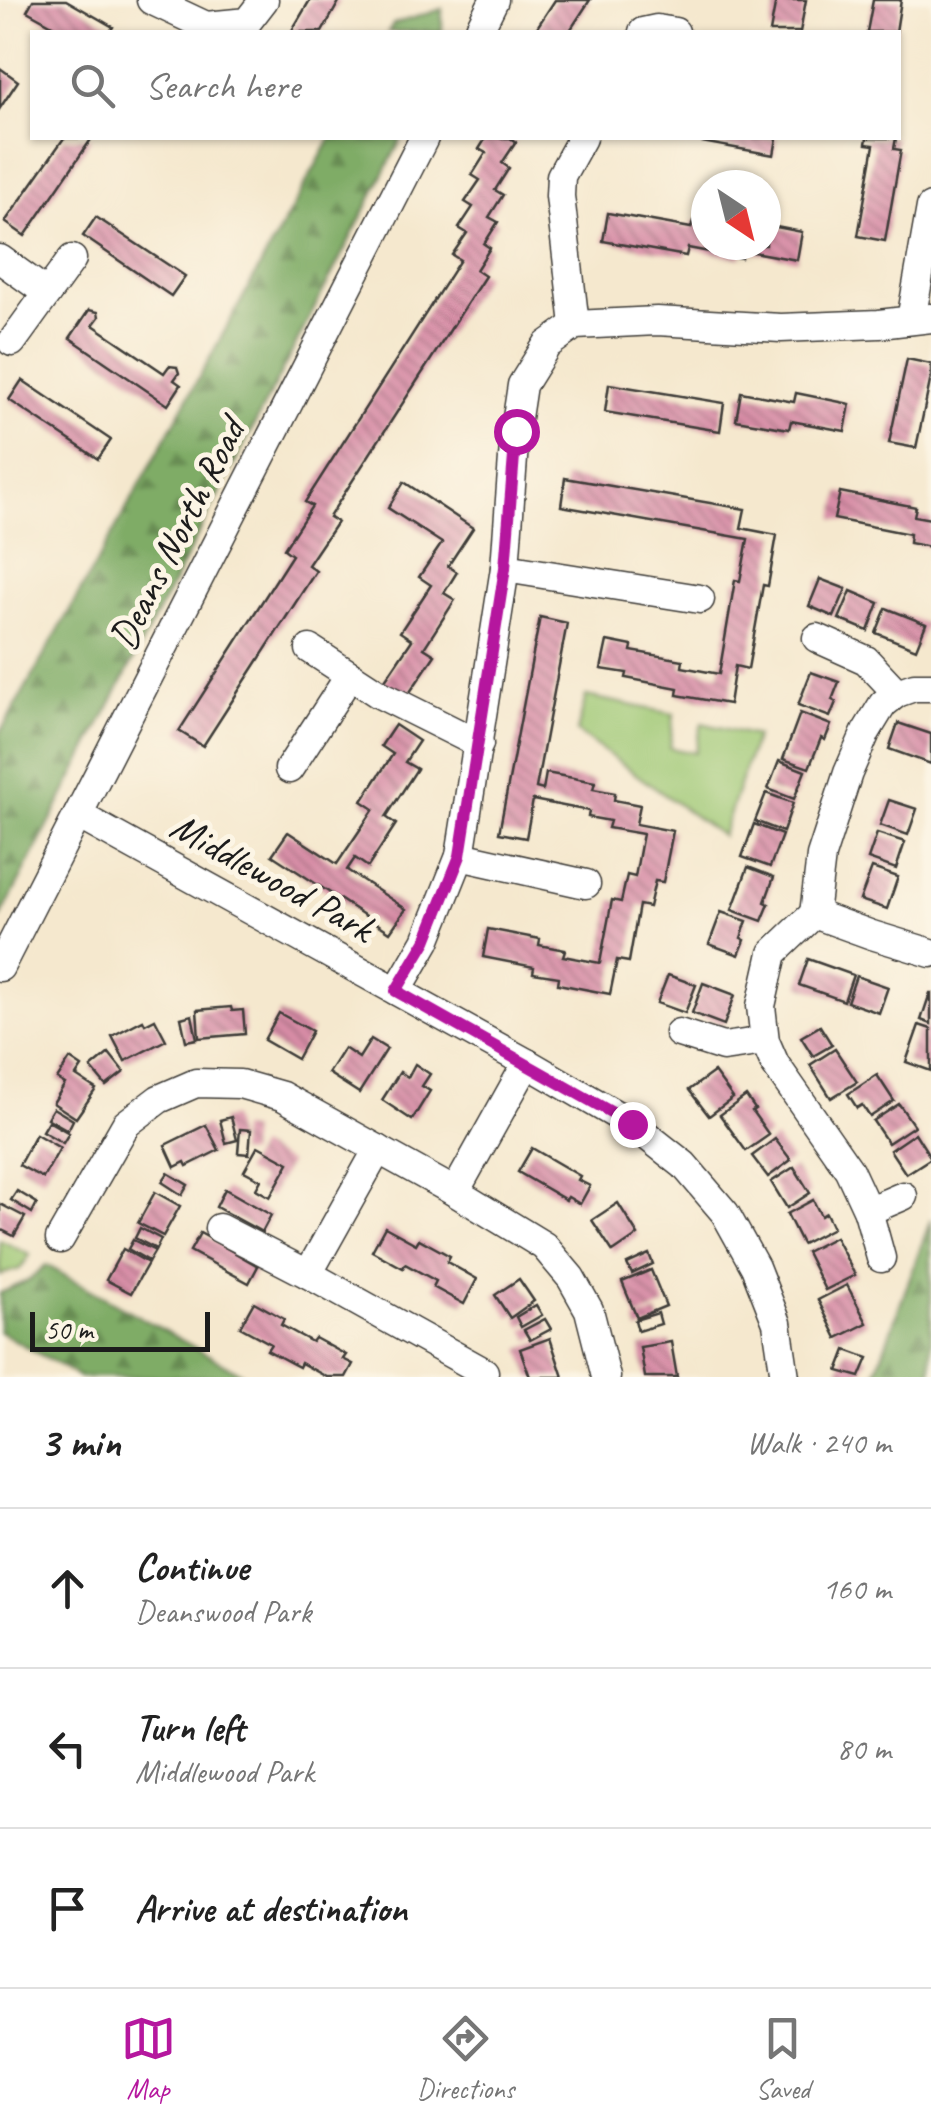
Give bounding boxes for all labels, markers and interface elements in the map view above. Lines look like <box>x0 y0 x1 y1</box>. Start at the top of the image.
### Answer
search box <box>30 30 901 140</box>
icon: search <box>65 58 120 113</box>
text: Search here <box>145 62 300 109</box>
north arrow <box>691 170 781 260</box>
street label: Deans North Road <box>98 406 259 657</box>
route start <box>494 409 540 455</box>
street label: Middlewood Park <box>162 801 385 955</box>
route end <box>610 1102 656 1148</box>
scale bar <box>30 1307 210 1352</box>
text: 50 m <box>45 1312 93 1347</box>
text: 3 min <box>40 1416 120 1469</box>
text: Walk · 240 m <box>747 1422 891 1463</box>
text: Continue <box>135 1544 249 1591</box>
icon: ahead <box>40 1561 95 1616</box>
text: 160 m <box>822 1568 891 1609</box>
text: Deanswood Park <box>135 1591 311 1632</box>
text: Turn left <box>135 1704 245 1751</box>
icon: left <box>40 1721 95 1776</box>
text: 80 m <box>837 1728 891 1769</box>
text: Middlewood Park <box>135 1751 314 1792</box>
icon: arrive <box>40 1881 95 1936</box>
text: Arrive at destination <box>135 1885 407 1932</box>
tab: Map <box>121 2011 176 2106</box>
tab: Directions <box>417 2011 514 2106</box>
tab: Saved <box>755 2011 810 2106</box>

